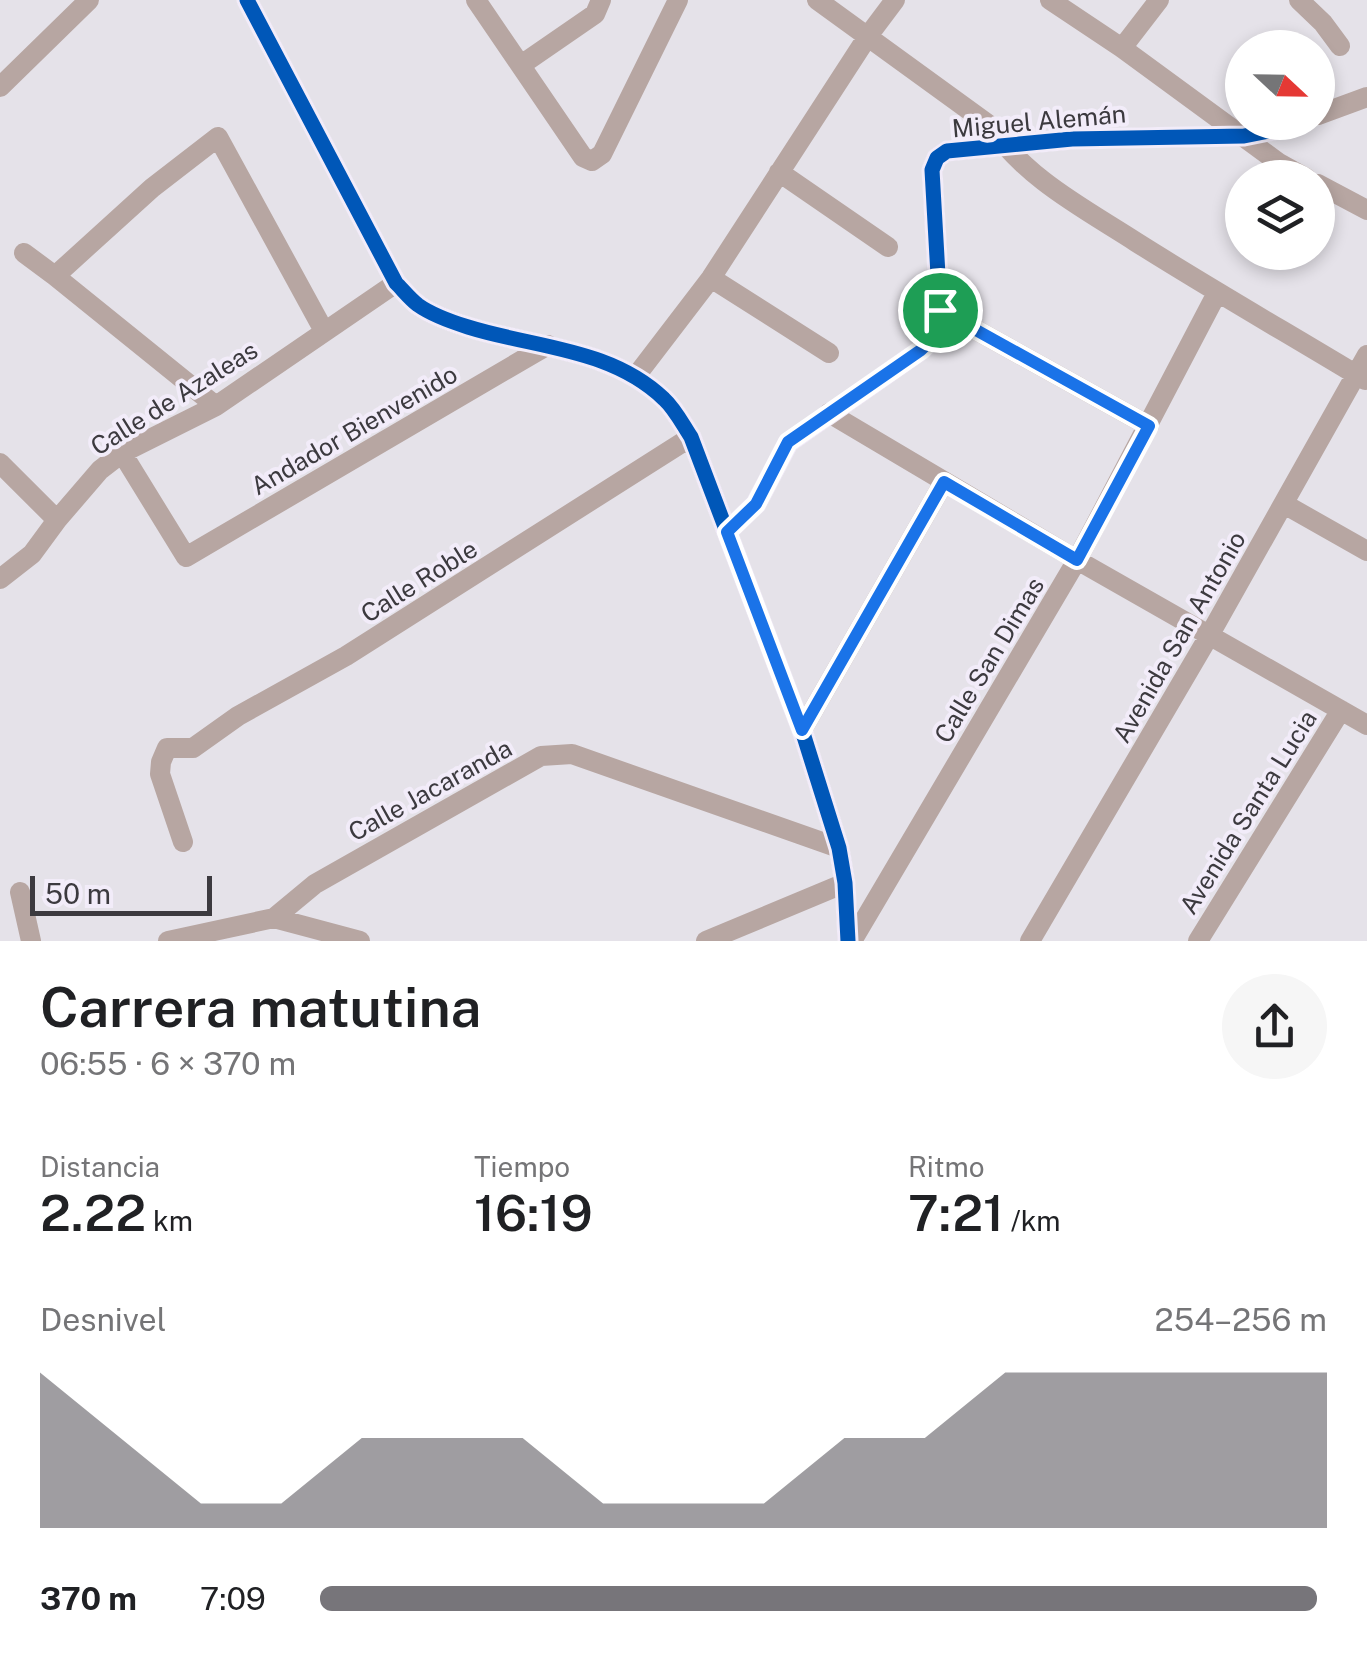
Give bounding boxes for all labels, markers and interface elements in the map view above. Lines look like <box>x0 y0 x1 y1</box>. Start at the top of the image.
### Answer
north arrow <box>1225 30 1335 140</box>
map controls <box>1225 30 1335 270</box>
street label: Miguel Alemán <box>951 98 1127 144</box>
button: layers <box>1225 160 1335 270</box>
pin <box>898 268 983 353</box>
icon: arrive <box>913 283 968 338</box>
street label: Calle de Azaleas <box>85 335 263 461</box>
street label: Andador Bienvenido <box>246 359 462 501</box>
street label: Avenida San Antonio <box>1106 526 1252 748</box>
street label: Calle Roble <box>355 533 483 629</box>
street label: Calle San Dimas <box>928 572 1050 748</box>
street label: Avenida Santa Lucia <box>1173 705 1323 919</box>
street label: Calle Jacaranda <box>343 733 517 847</box>
scale bar <box>30 871 212 916</box>
text: 50 m <box>45 877 111 910</box>
button: share <box>1222 974 1327 1079</box>
text: Carrera matutina <box>40 975 481 1039</box>
text: 06:55 · 6 × 370 m <box>40 1045 296 1082</box>
text: Distancia <box>40 1150 160 1183</box>
text: Tiempo <box>474 1150 570 1183</box>
text: Ritmo <box>908 1150 985 1183</box>
text: 2.22 <box>40 1183 146 1242</box>
text: 16:19 <box>474 1183 593 1242</box>
text: 7:21 <box>908 1183 1004 1242</box>
text: km <box>146 1204 193 1237</box>
text: /km <box>1004 1204 1061 1237</box>
text: Desnivel <box>40 1301 166 1338</box>
text: 254–256 m <box>1155 1301 1327 1338</box>
text: 370 m <box>40 1580 137 1617</box>
text: 7:09 <box>200 1580 266 1617</box>

